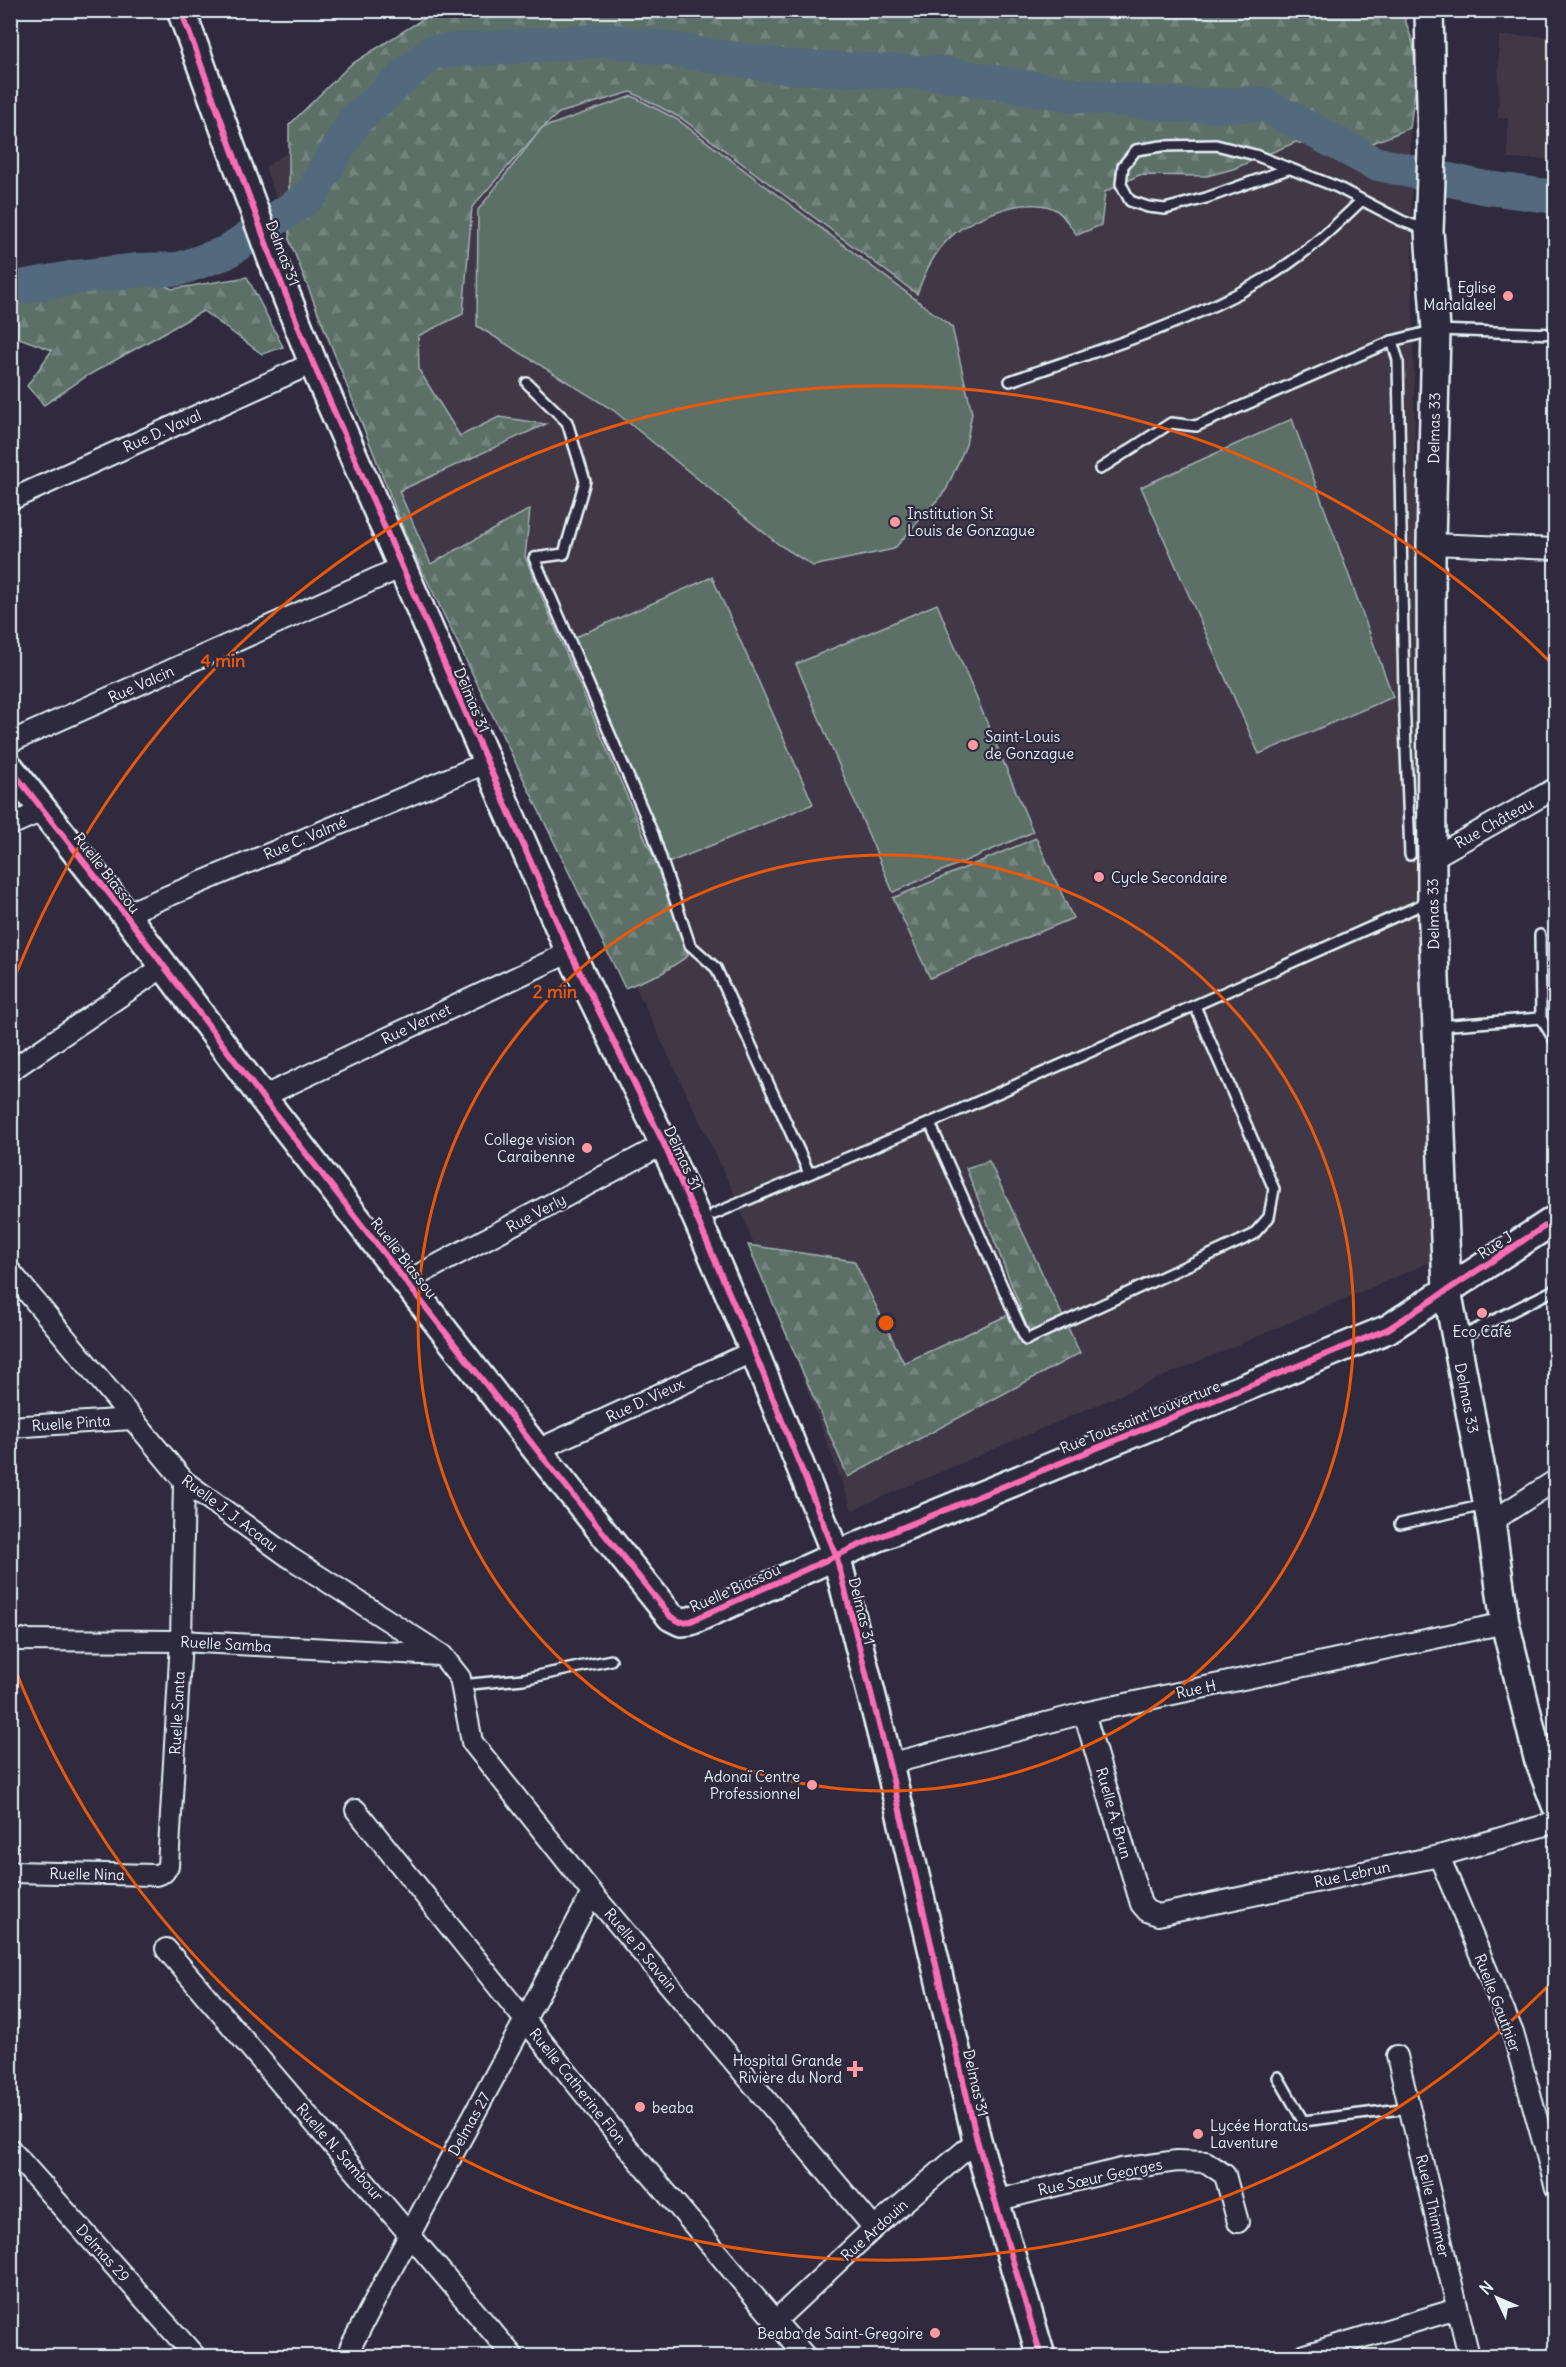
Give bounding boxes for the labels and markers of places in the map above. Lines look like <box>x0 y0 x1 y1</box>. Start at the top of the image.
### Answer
place label: Eglise Mahalaleel <box>1423 278 1496 314</box>
marker: Eglise Mahalaleel <box>1501 289 1515 303</box>
place label: Institution St Louis de Gonzague <box>907 504 1035 540</box>
marker: Institution St Louis de Gonzague <box>888 515 902 529</box>
place label: Saint-Louis de Gonzague <box>985 727 1074 763</box>
marker: Saint-Louis de Gonzague <box>966 738 980 752</box>
place label: Cycle Secondaire <box>1111 868 1227 887</box>
marker: Cycle Secondaire <box>1092 870 1106 884</box>
place label: College vision Caraibenne <box>484 1130 575 1166</box>
marker: College vision Caraibenne <box>580 1141 594 1155</box>
marker: Eco Café <box>1475 1306 1489 1320</box>
centre of rings <box>876 1313 896 1333</box>
place label: Eco Café <box>1453 1322 1511 1341</box>
place label: Adonaï Centre Professionnel <box>704 1767 800 1803</box>
marker: Adonaï Centre Professionnel <box>805 1778 819 1792</box>
place label: Hospital Grande Rivière du Nord <box>733 2051 842 2087</box>
marker: Hospital Grande Rivière du Nord <box>846 2060 864 2078</box>
place label: beaba <box>652 2098 694 2117</box>
marker: beaba <box>633 2100 647 2114</box>
place label: Lycée Horatus Laventure <box>1210 2116 1308 2152</box>
marker: Lycée Horatus Laventure <box>1191 2127 1205 2141</box>
place label: Beaba de Saint-Gregoire <box>757 2324 923 2343</box>
marker: Beaba de Saint-Gregoire <box>928 2326 942 2340</box>

